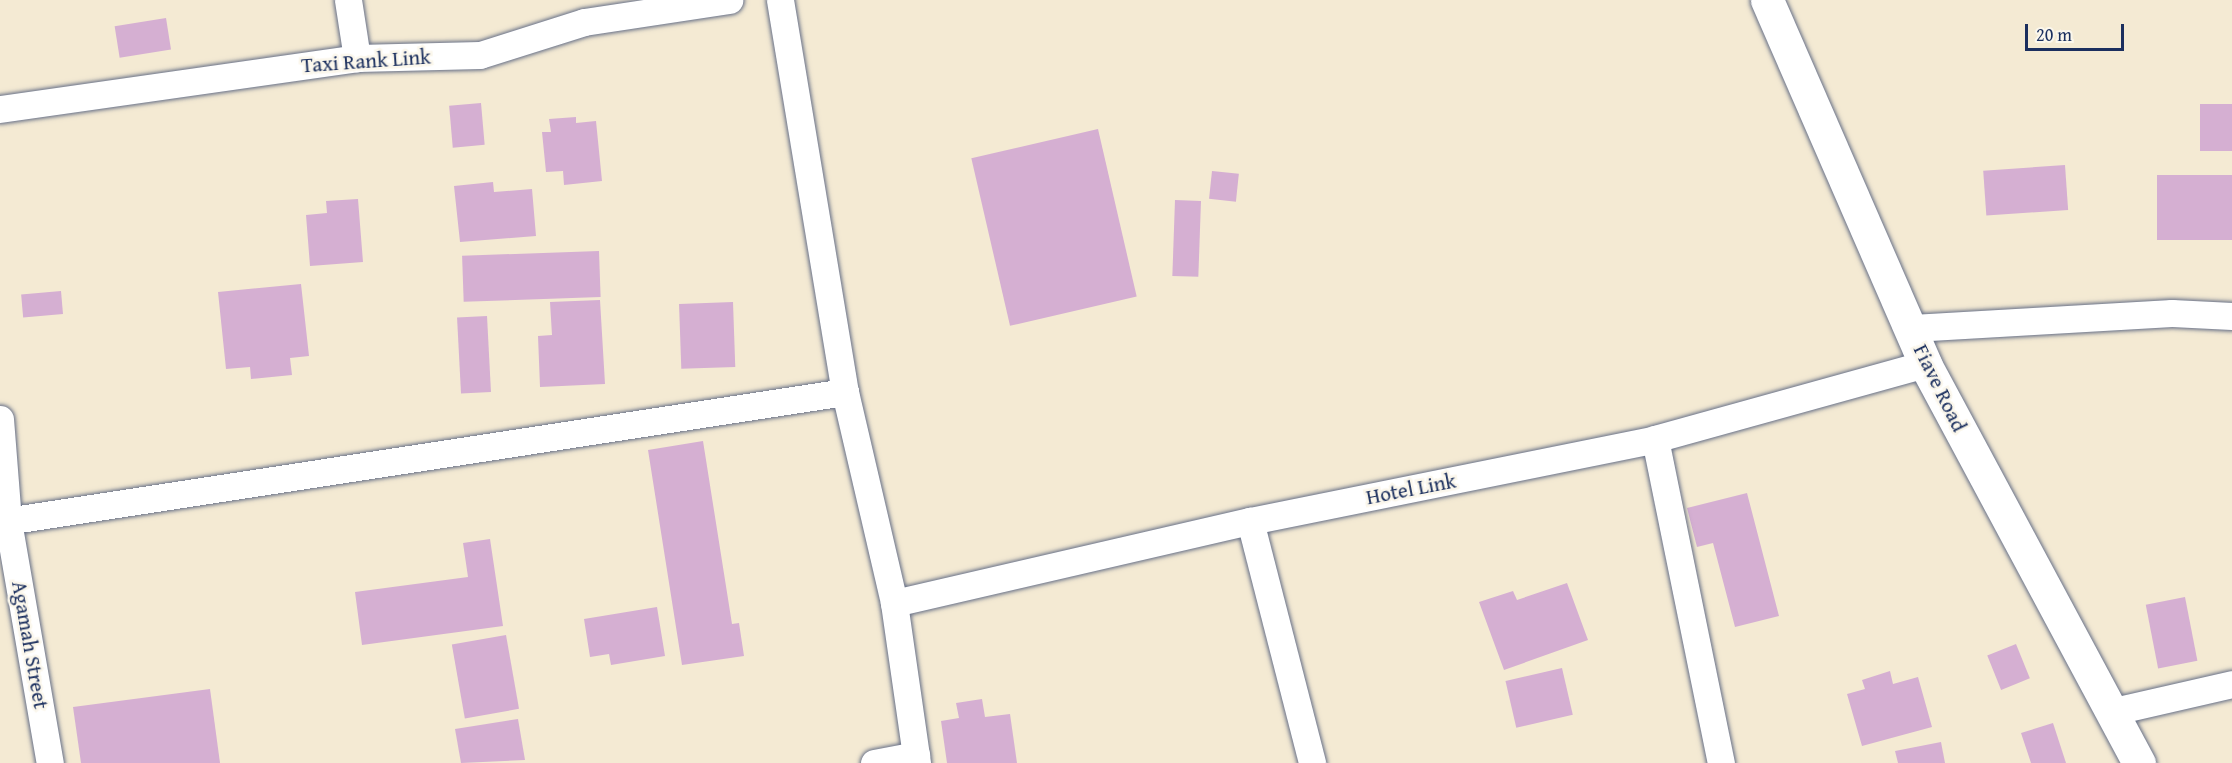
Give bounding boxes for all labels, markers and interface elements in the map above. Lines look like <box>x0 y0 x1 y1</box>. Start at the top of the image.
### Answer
scale bar <box>2028 12 2127 50</box>
text: 20 m <box>2036 21 2072 48</box>
street label: Taxi Rank Link <box>300 44 432 78</box>
street label: Fiave Road <box>1908 340 1972 436</box>
street label: Hotel Link <box>1364 468 1458 510</box>
street label: Agamah Street <box>6 579 54 711</box>

